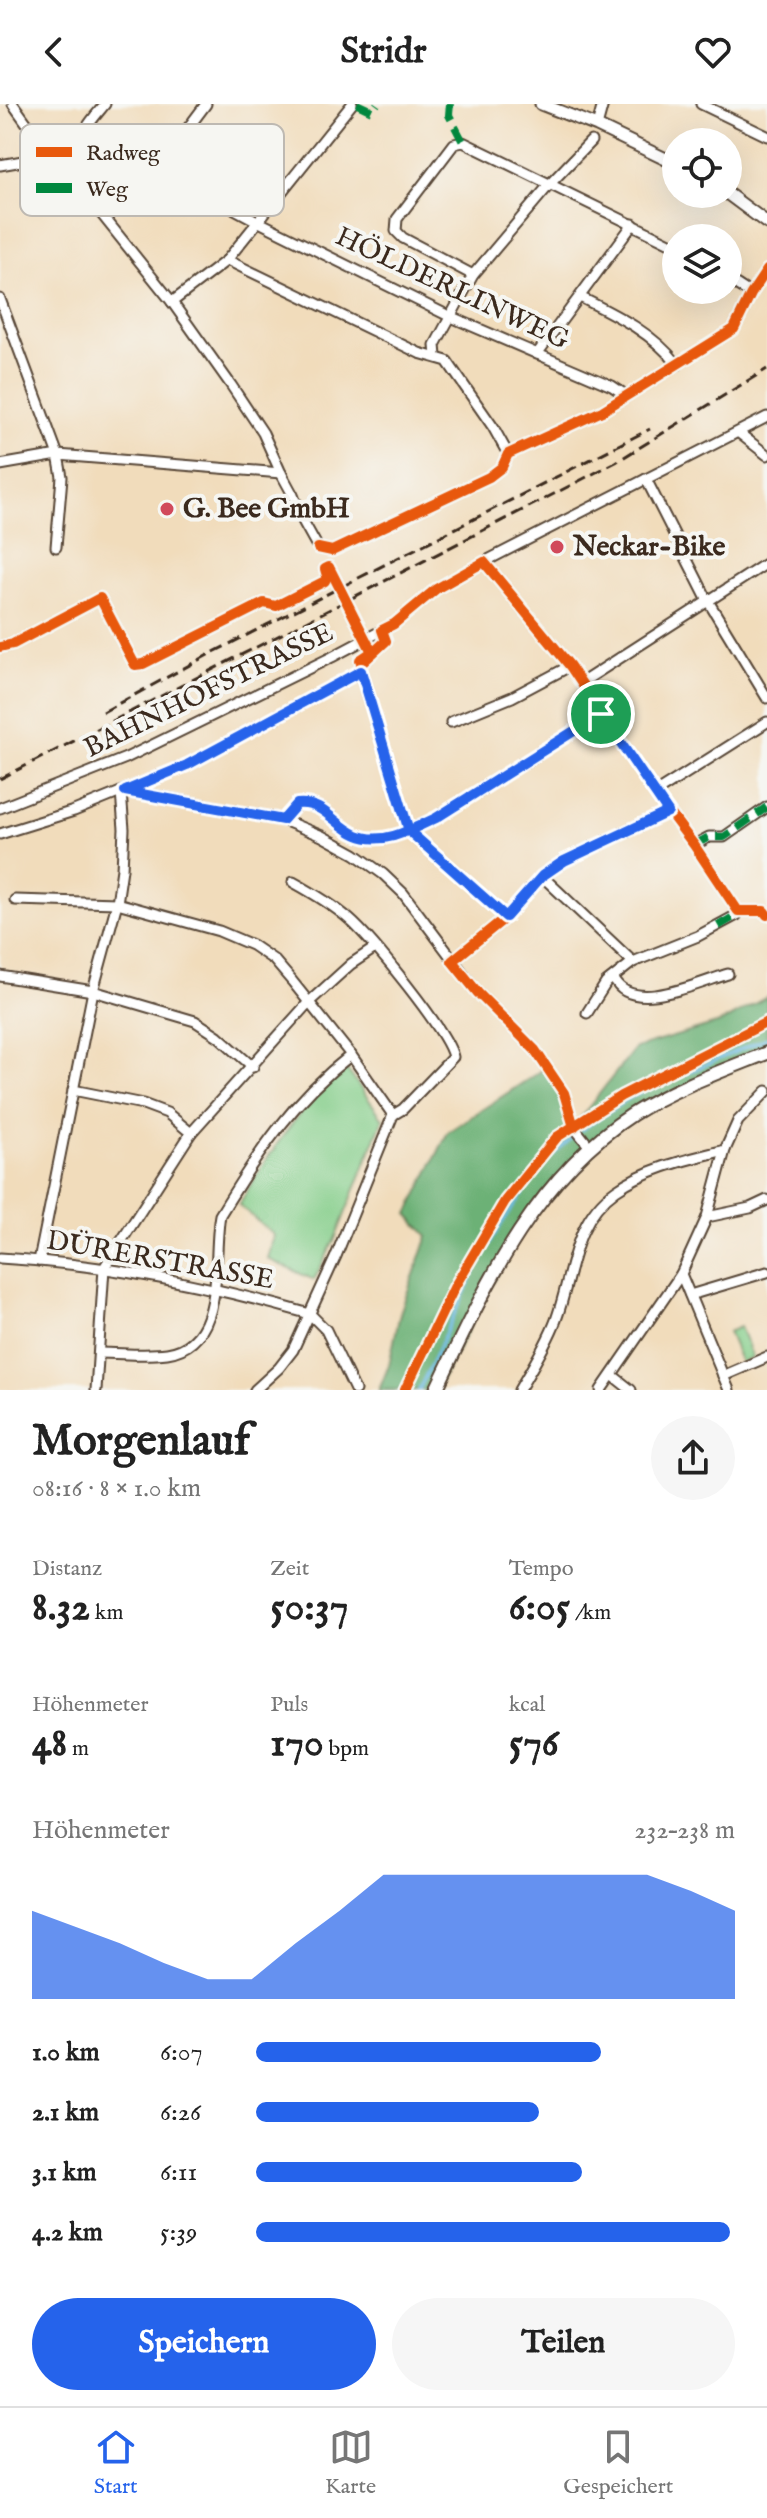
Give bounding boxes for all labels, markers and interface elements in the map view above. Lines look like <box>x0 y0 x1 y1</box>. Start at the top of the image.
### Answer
text: Stridr <box>341 29 426 75</box>
icon: back <box>32 30 76 74</box>
icon: heart <box>691 30 735 74</box>
legend <box>20 124 284 216</box>
map controls <box>662 128 742 304</box>
button: locate <box>662 128 742 208</box>
text: Radweg <box>86 140 161 168</box>
text: Weg <box>86 176 129 204</box>
street label: HÖLDERLINWEG <box>330 220 575 359</box>
button: layers <box>662 224 742 304</box>
place label: G. Bee GmbH <box>183 492 350 527</box>
marker: G. Bee GmbH <box>158 500 176 518</box>
place label: Neckar-Bike <box>572 530 726 565</box>
marker: Neckar-Bike <box>548 538 566 556</box>
street label: BAHNHOFSTRASSE <box>79 615 339 767</box>
pin <box>567 680 635 748</box>
icon: arrive <box>579 692 623 736</box>
street label: DÜRERSTRASSE <box>43 1224 277 1298</box>
text: Morgenlauf <box>32 1414 250 1470</box>
button: share <box>651 1416 735 1500</box>
text: 08:16 · 8 × 1.0 km <box>32 1472 201 1505</box>
text: Distanz <box>32 1555 102 1583</box>
text: Zeit <box>270 1555 309 1583</box>
text: Tempo <box>509 1555 574 1583</box>
text: 8.32 <box>32 1583 90 1634</box>
text: 50:37 <box>270 1583 349 1634</box>
text: 6:05 <box>509 1583 570 1634</box>
text: km <box>90 1599 124 1627</box>
text: /km <box>570 1599 611 1627</box>
text: Höhenmeter <box>32 1691 149 1719</box>
text: Puls <box>270 1691 308 1719</box>
text: kcal <box>509 1691 545 1719</box>
text: 48 <box>32 1719 67 1770</box>
text: 170 <box>270 1719 324 1770</box>
text: 576 <box>509 1719 559 1770</box>
text: m <box>67 1735 89 1763</box>
text: bpm <box>324 1735 369 1763</box>
text: Höhenmeter <box>32 1814 170 1847</box>
text: 232–238 m <box>634 1814 735 1847</box>
text: 1.0 km <box>32 2036 100 2069</box>
text: 6:07 <box>160 2036 203 2069</box>
text: 2.1 km <box>32 2096 99 2129</box>
text: 6:26 <box>160 2096 201 2129</box>
text: 3.1 km <box>32 2156 97 2189</box>
text: 6:11 <box>160 2156 197 2189</box>
text: 4.2 km <box>32 2216 103 2249</box>
text: 5:39 <box>160 2216 197 2249</box>
button: Speichern <box>32 2298 376 2390</box>
button: Teilen <box>392 2298 735 2390</box>
tab: Start <box>94 2425 138 2501</box>
tab: Karte <box>325 2425 376 2501</box>
tab: Gespeichert <box>563 2425 673 2501</box>

